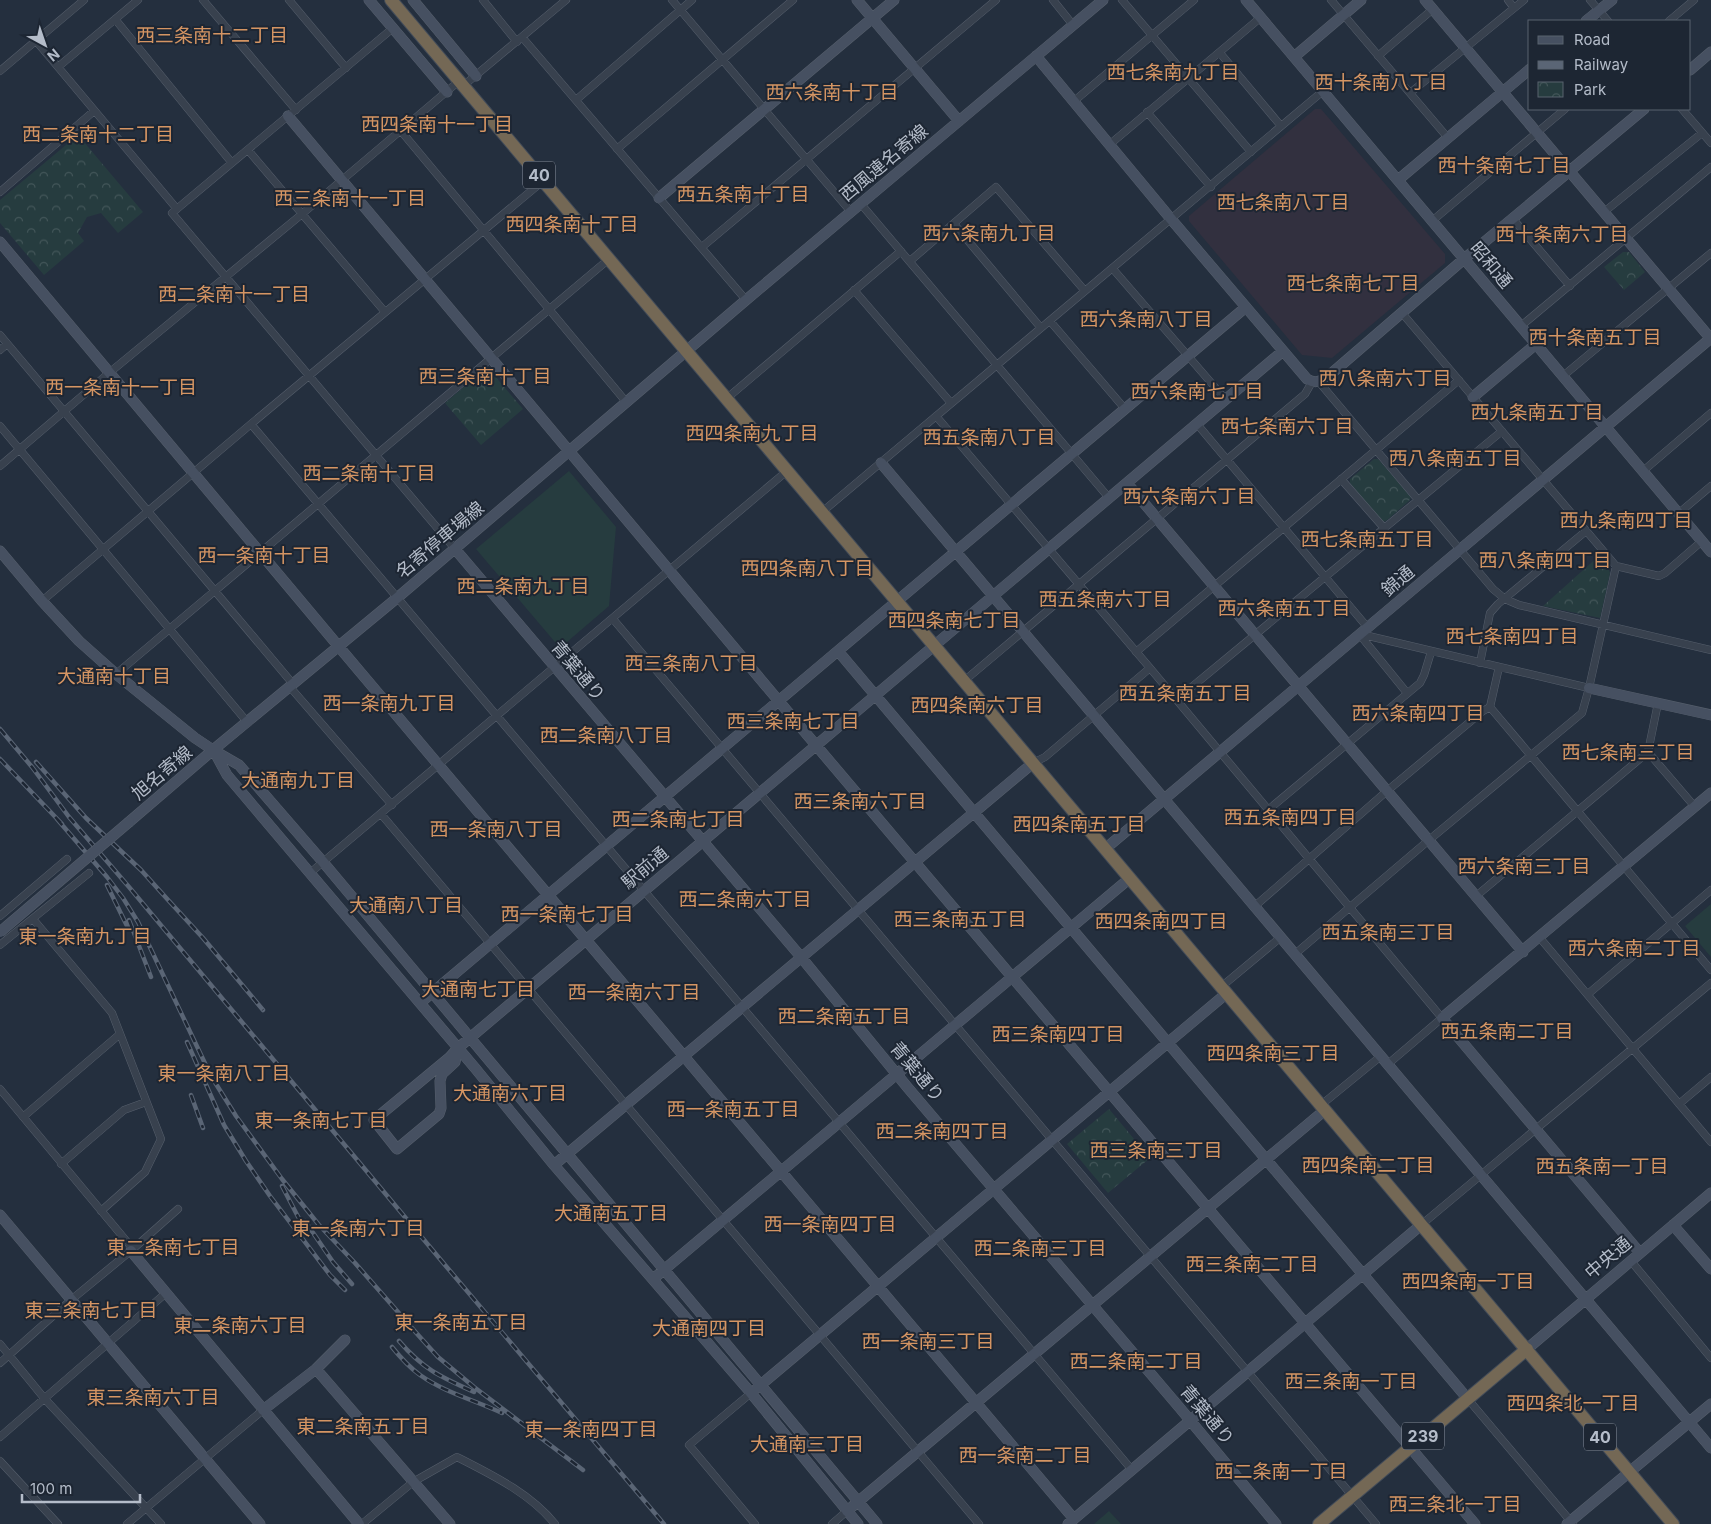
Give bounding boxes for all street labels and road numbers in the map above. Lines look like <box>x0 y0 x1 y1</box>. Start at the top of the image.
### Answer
street label: 西風連名寄線 <box>836 120 932 205</box>
road number: 40 <box>523 162 555 188</box>
street label: 昭和通 <box>1466 237 1517 292</box>
street label: 名寄停車場線 <box>392 497 488 582</box>
street label: 錦通 <box>1377 561 1418 600</box>
street label: 青葉通り <box>547 636 610 705</box>
street label: 旭名寄線 <box>127 741 196 804</box>
street label: 駅前通 <box>617 842 672 893</box>
street label: 青葉通り <box>886 1037 949 1106</box>
street label: 中央通 <box>1580 1232 1635 1283</box>
street label: 青葉通り <box>1176 1380 1239 1449</box>
road number: 239 <box>1402 1422 1444 1450</box>
road number: 40 <box>1584 1424 1616 1450</box>

